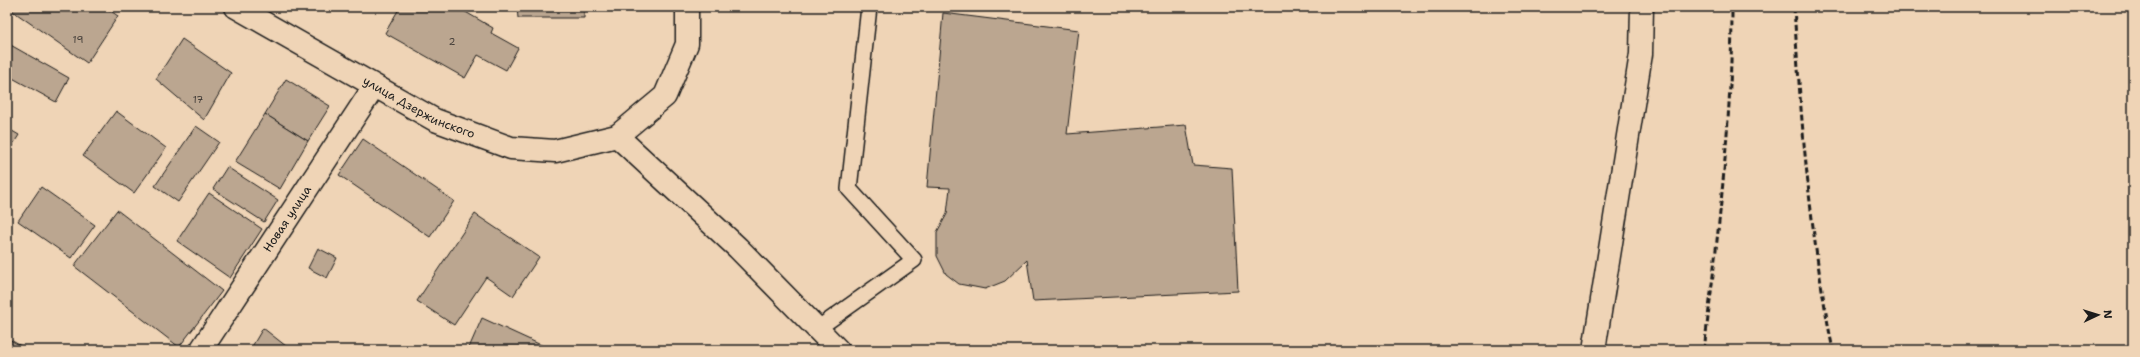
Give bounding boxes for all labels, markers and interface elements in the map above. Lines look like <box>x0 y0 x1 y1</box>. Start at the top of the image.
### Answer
house number: 19 <box>73 33 83 46</box>
house number: 2 <box>449 35 456 48</box>
street label: улица Дзержинского <box>360 73 477 142</box>
house number: 17 <box>193 93 203 106</box>
street label: Новая улица <box>260 182 315 255</box>
north arrow <box>2078 295 2118 335</box>
text: N <box>2100 309 2115 319</box>

